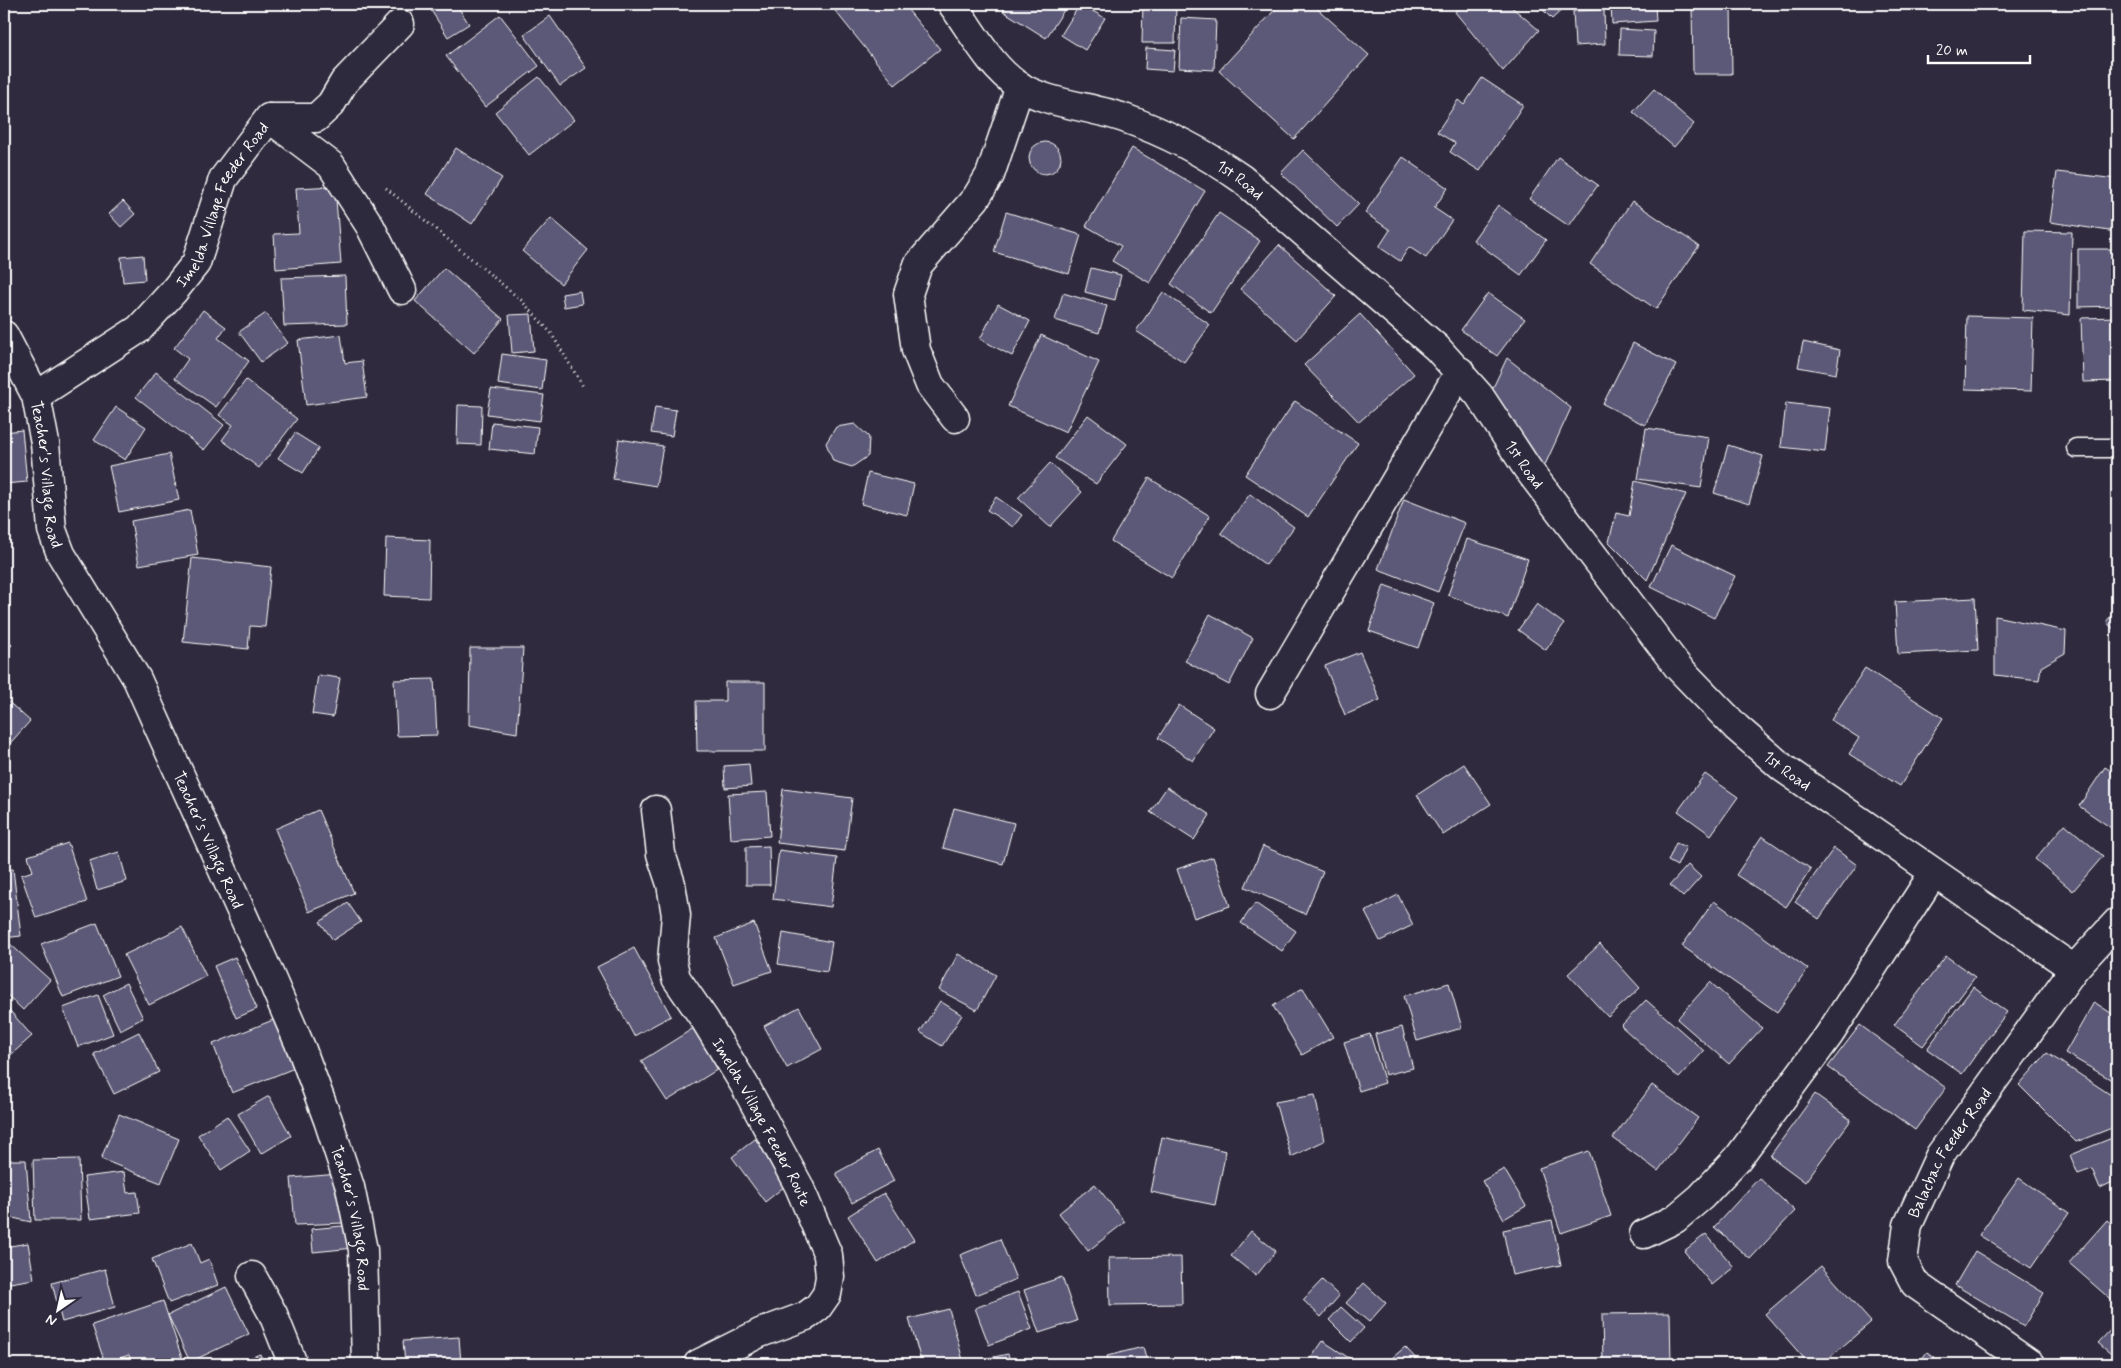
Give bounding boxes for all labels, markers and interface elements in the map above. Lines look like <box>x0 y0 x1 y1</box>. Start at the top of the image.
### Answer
scale bar <box>1928 32 2031 64</box>
text: 20 m <box>1936 41 1968 61</box>
street label: Imelda Village Feeder Road <box>172 118 274 292</box>
street label: 1st Road <box>1212 156 1268 205</box>
street label: Teacher's Village Road <box>25 399 67 551</box>
street label: 1st Road <box>1500 437 1548 493</box>
street label: 1st Road <box>1758 747 1815 796</box>
street label: Teacher's Village Road <box>168 768 248 912</box>
street label: Imelda Village Feeder Route <box>706 1034 816 1210</box>
street label: Balacbac Feeder Road <box>1904 1084 1997 1221</box>
street label: Teacher's Village Road <box>325 1143 373 1291</box>
north arrow <box>32 1286 82 1336</box>
text: N <box>42 1310 60 1330</box>

